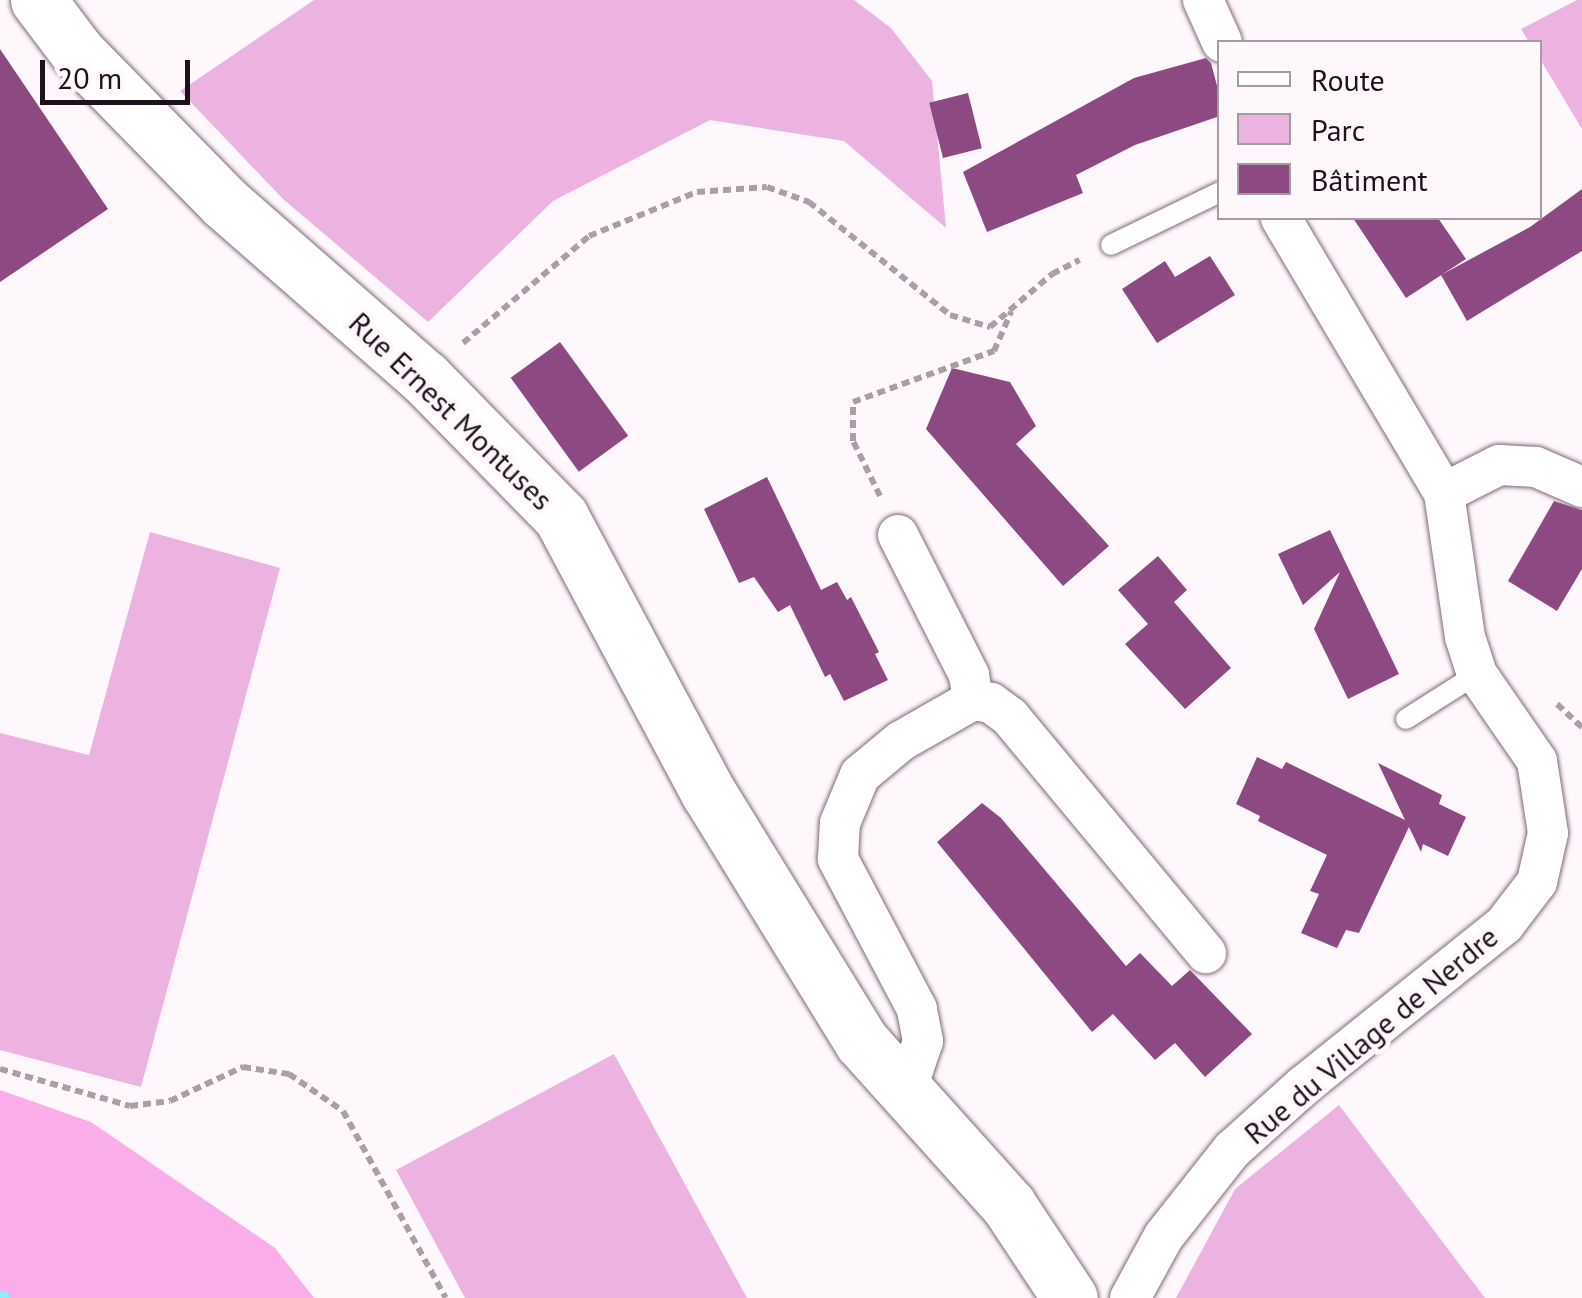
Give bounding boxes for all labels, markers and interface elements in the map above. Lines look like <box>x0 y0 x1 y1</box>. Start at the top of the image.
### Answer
scale bar <box>45 40 195 102</box>
legend <box>1217 40 1542 220</box>
text: 20 m <box>57 58 122 97</box>
text: Route <box>1311 60 1385 99</box>
text: Parc <box>1311 110 1365 149</box>
text: Bâtiment <box>1311 160 1428 199</box>
street label: Rue Ernest Montuses <box>342 305 560 517</box>
street label: Rue du Village de Nerdre <box>1237 918 1505 1152</box>

